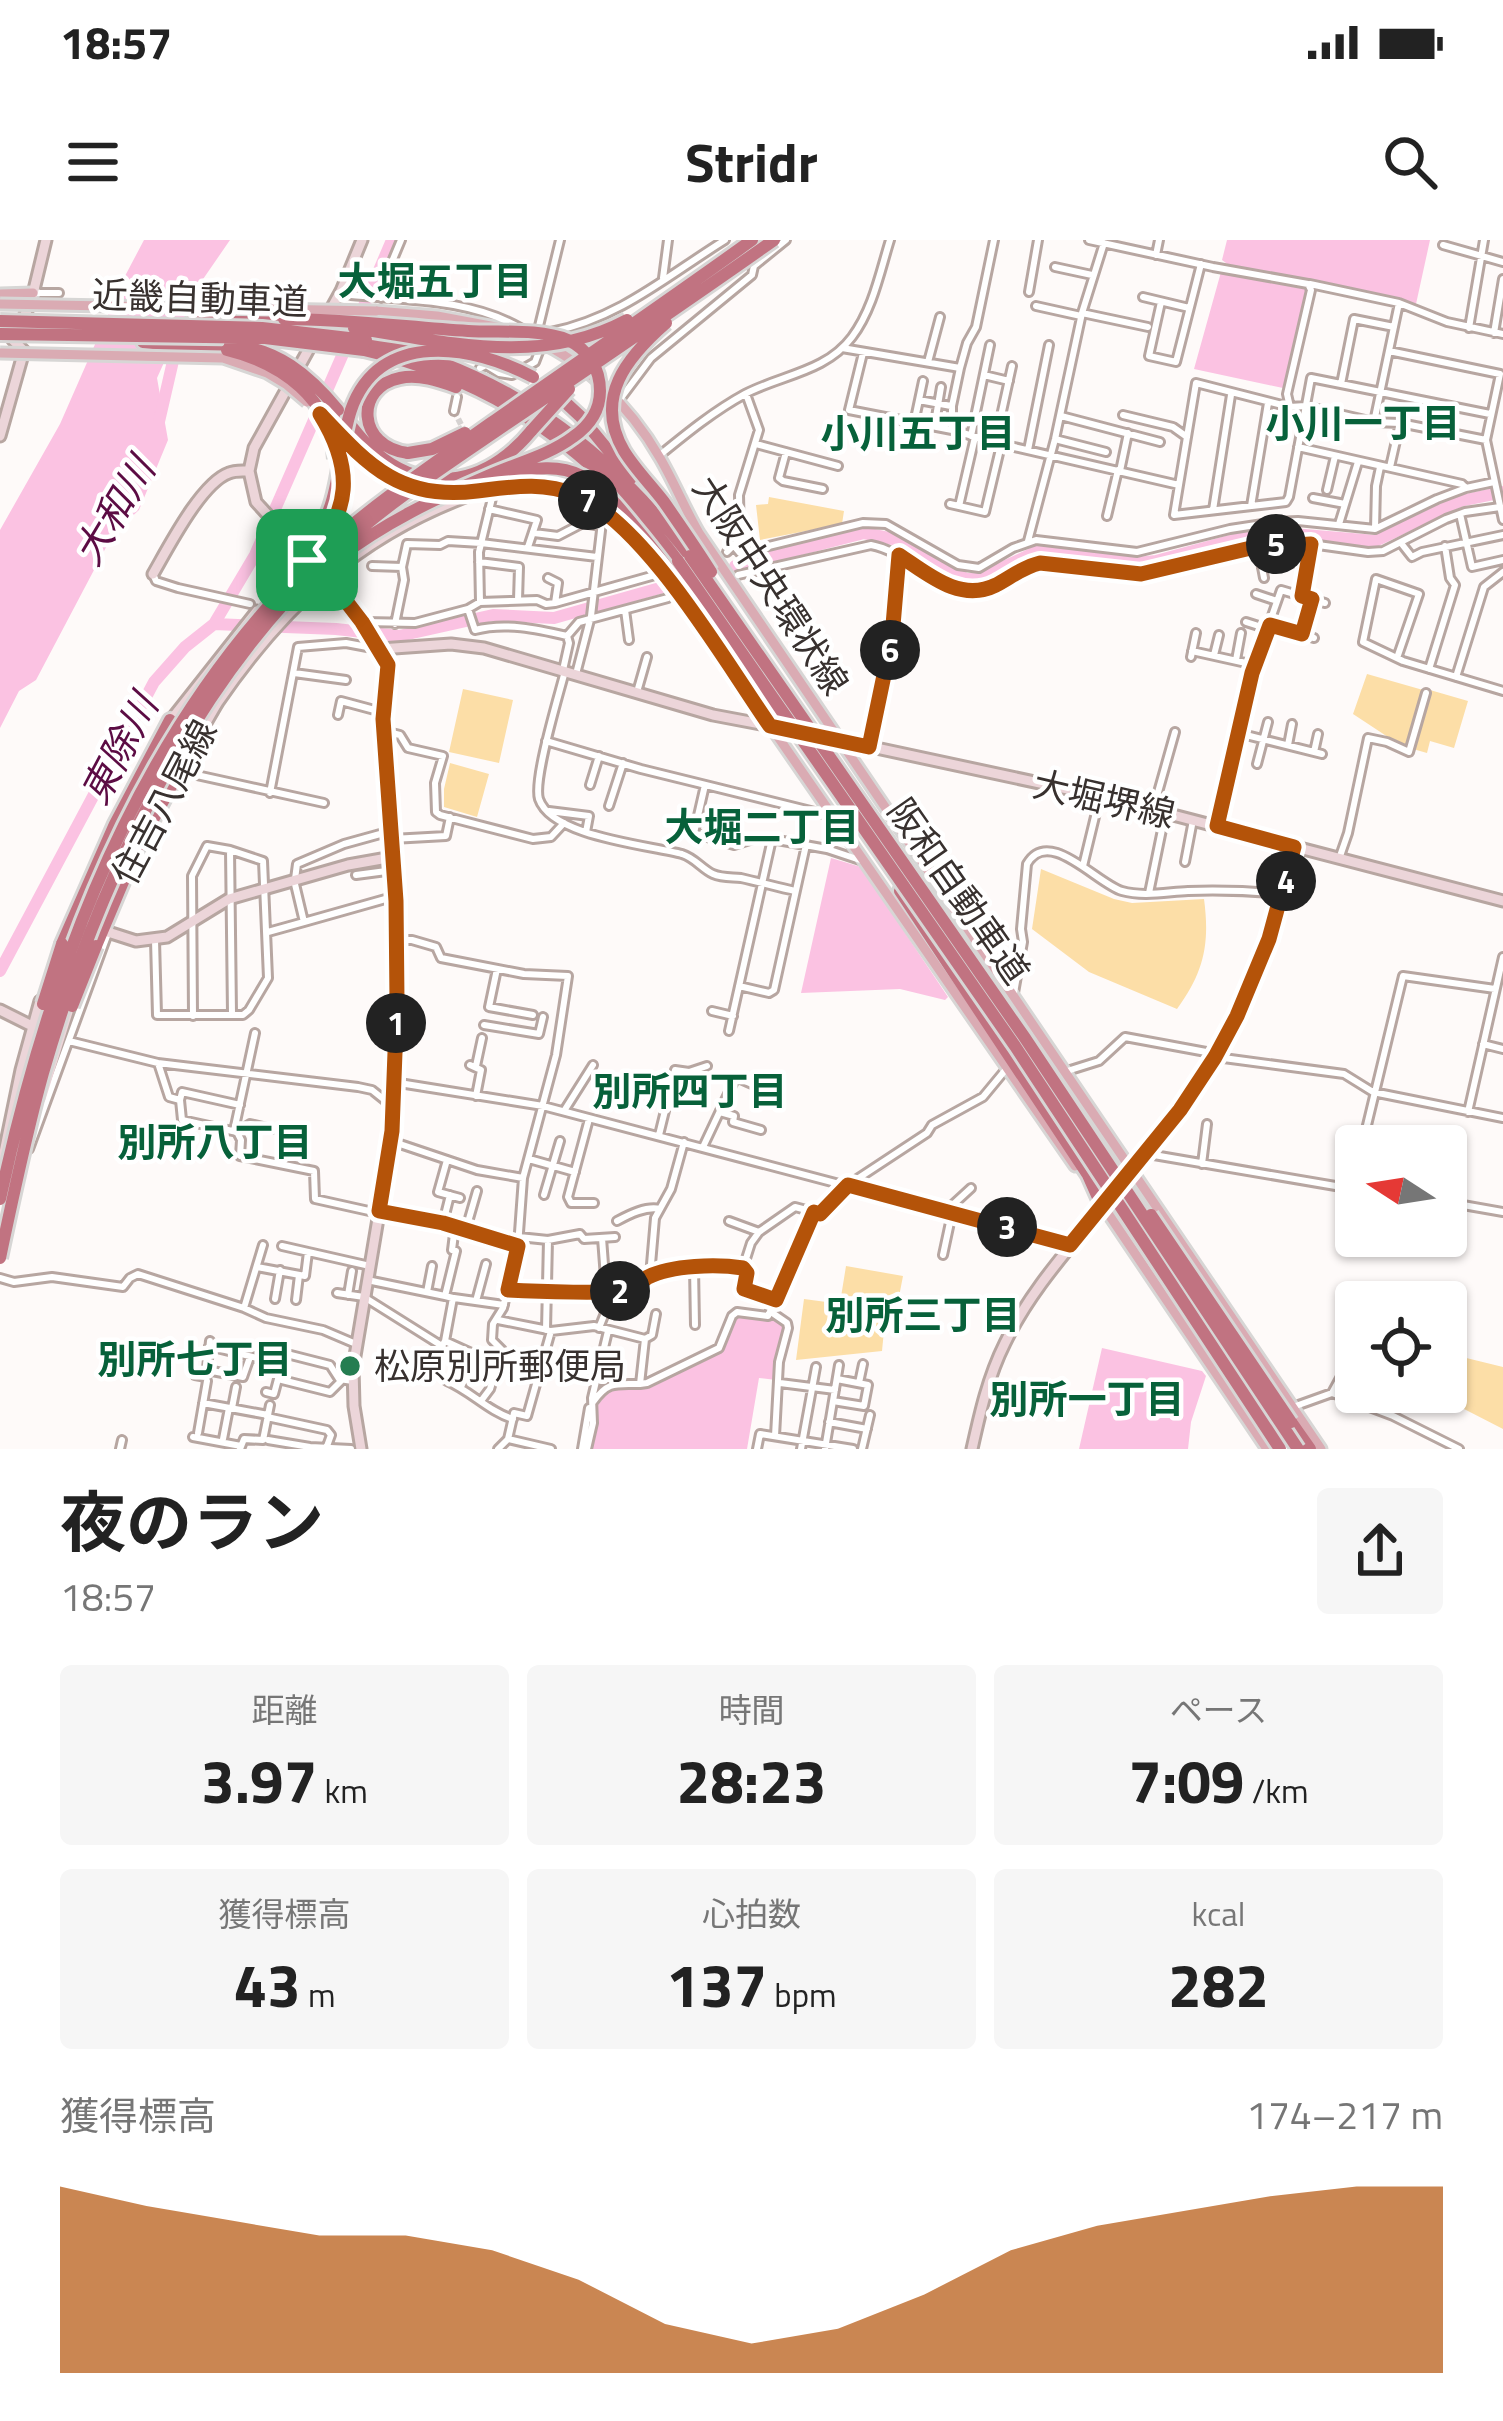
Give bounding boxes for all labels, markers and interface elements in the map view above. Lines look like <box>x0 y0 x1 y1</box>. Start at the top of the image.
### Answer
text: 18:57 <box>60 8 172 76</box>
text: Stridr <box>685 121 818 203</box>
icon: menu <box>60 129 126 195</box>
icon: search <box>1377 129 1443 195</box>
district label: 大堀五丁目 <box>337 251 533 310</box>
street label: 近畿自動車道 <box>91 266 309 329</box>
district label: 小川一丁目 <box>1265 393 1461 452</box>
district label: 小川五丁目 <box>820 403 1016 462</box>
water label: 大和川 <box>58 442 171 576</box>
street label: 大阪中央環状線 <box>680 464 863 705</box>
pin: 7 <box>558 470 618 530</box>
text: 7 <box>579 475 597 525</box>
pin <box>256 509 358 611</box>
pin: 5 <box>1246 514 1306 574</box>
text: 5 <box>1267 519 1285 569</box>
icon: arrive <box>274 527 340 593</box>
pin: 6 <box>860 620 920 680</box>
text: 6 <box>881 625 899 675</box>
water label: 東除川 <box>65 680 174 814</box>
street label: 住吉八尾線 <box>97 709 230 894</box>
street label: 大堀堺線 <box>1028 756 1180 842</box>
street label: 阪和自動車道 <box>875 786 1044 995</box>
district label: 大堀二丁目 <box>664 797 860 856</box>
pin: 4 <box>1256 851 1316 911</box>
text: 4 <box>1277 856 1295 906</box>
pin: 1 <box>366 993 426 1053</box>
text: 1 <box>387 998 405 1048</box>
district label: 別所四丁目 <box>592 1061 788 1120</box>
district label: 別所八丁目 <box>117 1112 313 1171</box>
north arrow <box>1335 1125 1467 1257</box>
map controls <box>1335 1125 1467 1413</box>
pin: 3 <box>977 1197 1037 1257</box>
text: 3 <box>998 1202 1016 1252</box>
pin: 2 <box>590 1261 650 1321</box>
text: 2 <box>611 1266 629 1316</box>
button: locate <box>1335 1281 1467 1413</box>
district label: 別所三丁目 <box>825 1285 1021 1344</box>
district label: 別所七丁目 <box>97 1329 293 1388</box>
place label: 松原別所郵便局 <box>374 1338 626 1393</box>
marker: 松原別所郵便局 <box>337 1353 363 1379</box>
district label: 別所一丁目 <box>989 1369 1185 1428</box>
text: 夜のラン <box>60 1471 324 1572</box>
button: share <box>1317 1488 1443 1614</box>
text: 18:57 <box>60 1567 156 1626</box>
text: 距離 <box>252 1685 318 1735</box>
text: 時間 <box>719 1685 785 1735</box>
text: ペース <box>1170 1685 1267 1735</box>
text: 3.97 <box>201 1735 317 1826</box>
text: 28:23 <box>677 1735 826 1826</box>
text: 7:09 <box>1128 1735 1244 1826</box>
text: km <box>317 1766 368 1816</box>
text: /km <box>1244 1766 1309 1816</box>
text: 獲得標高 <box>219 1889 351 1939</box>
text: 心拍数 <box>702 1889 801 1939</box>
text: kcal <box>1192 1889 1245 1939</box>
text: 43 <box>233 1939 301 2030</box>
text: 137 <box>666 1939 767 2030</box>
text: 282 <box>1168 1939 1269 2030</box>
text: m <box>301 1970 336 2020</box>
text: bpm <box>767 1970 837 2020</box>
text: 174–217 m <box>1246 2085 1443 2144</box>
text: 獲得標高 <box>60 2086 216 2145</box>

